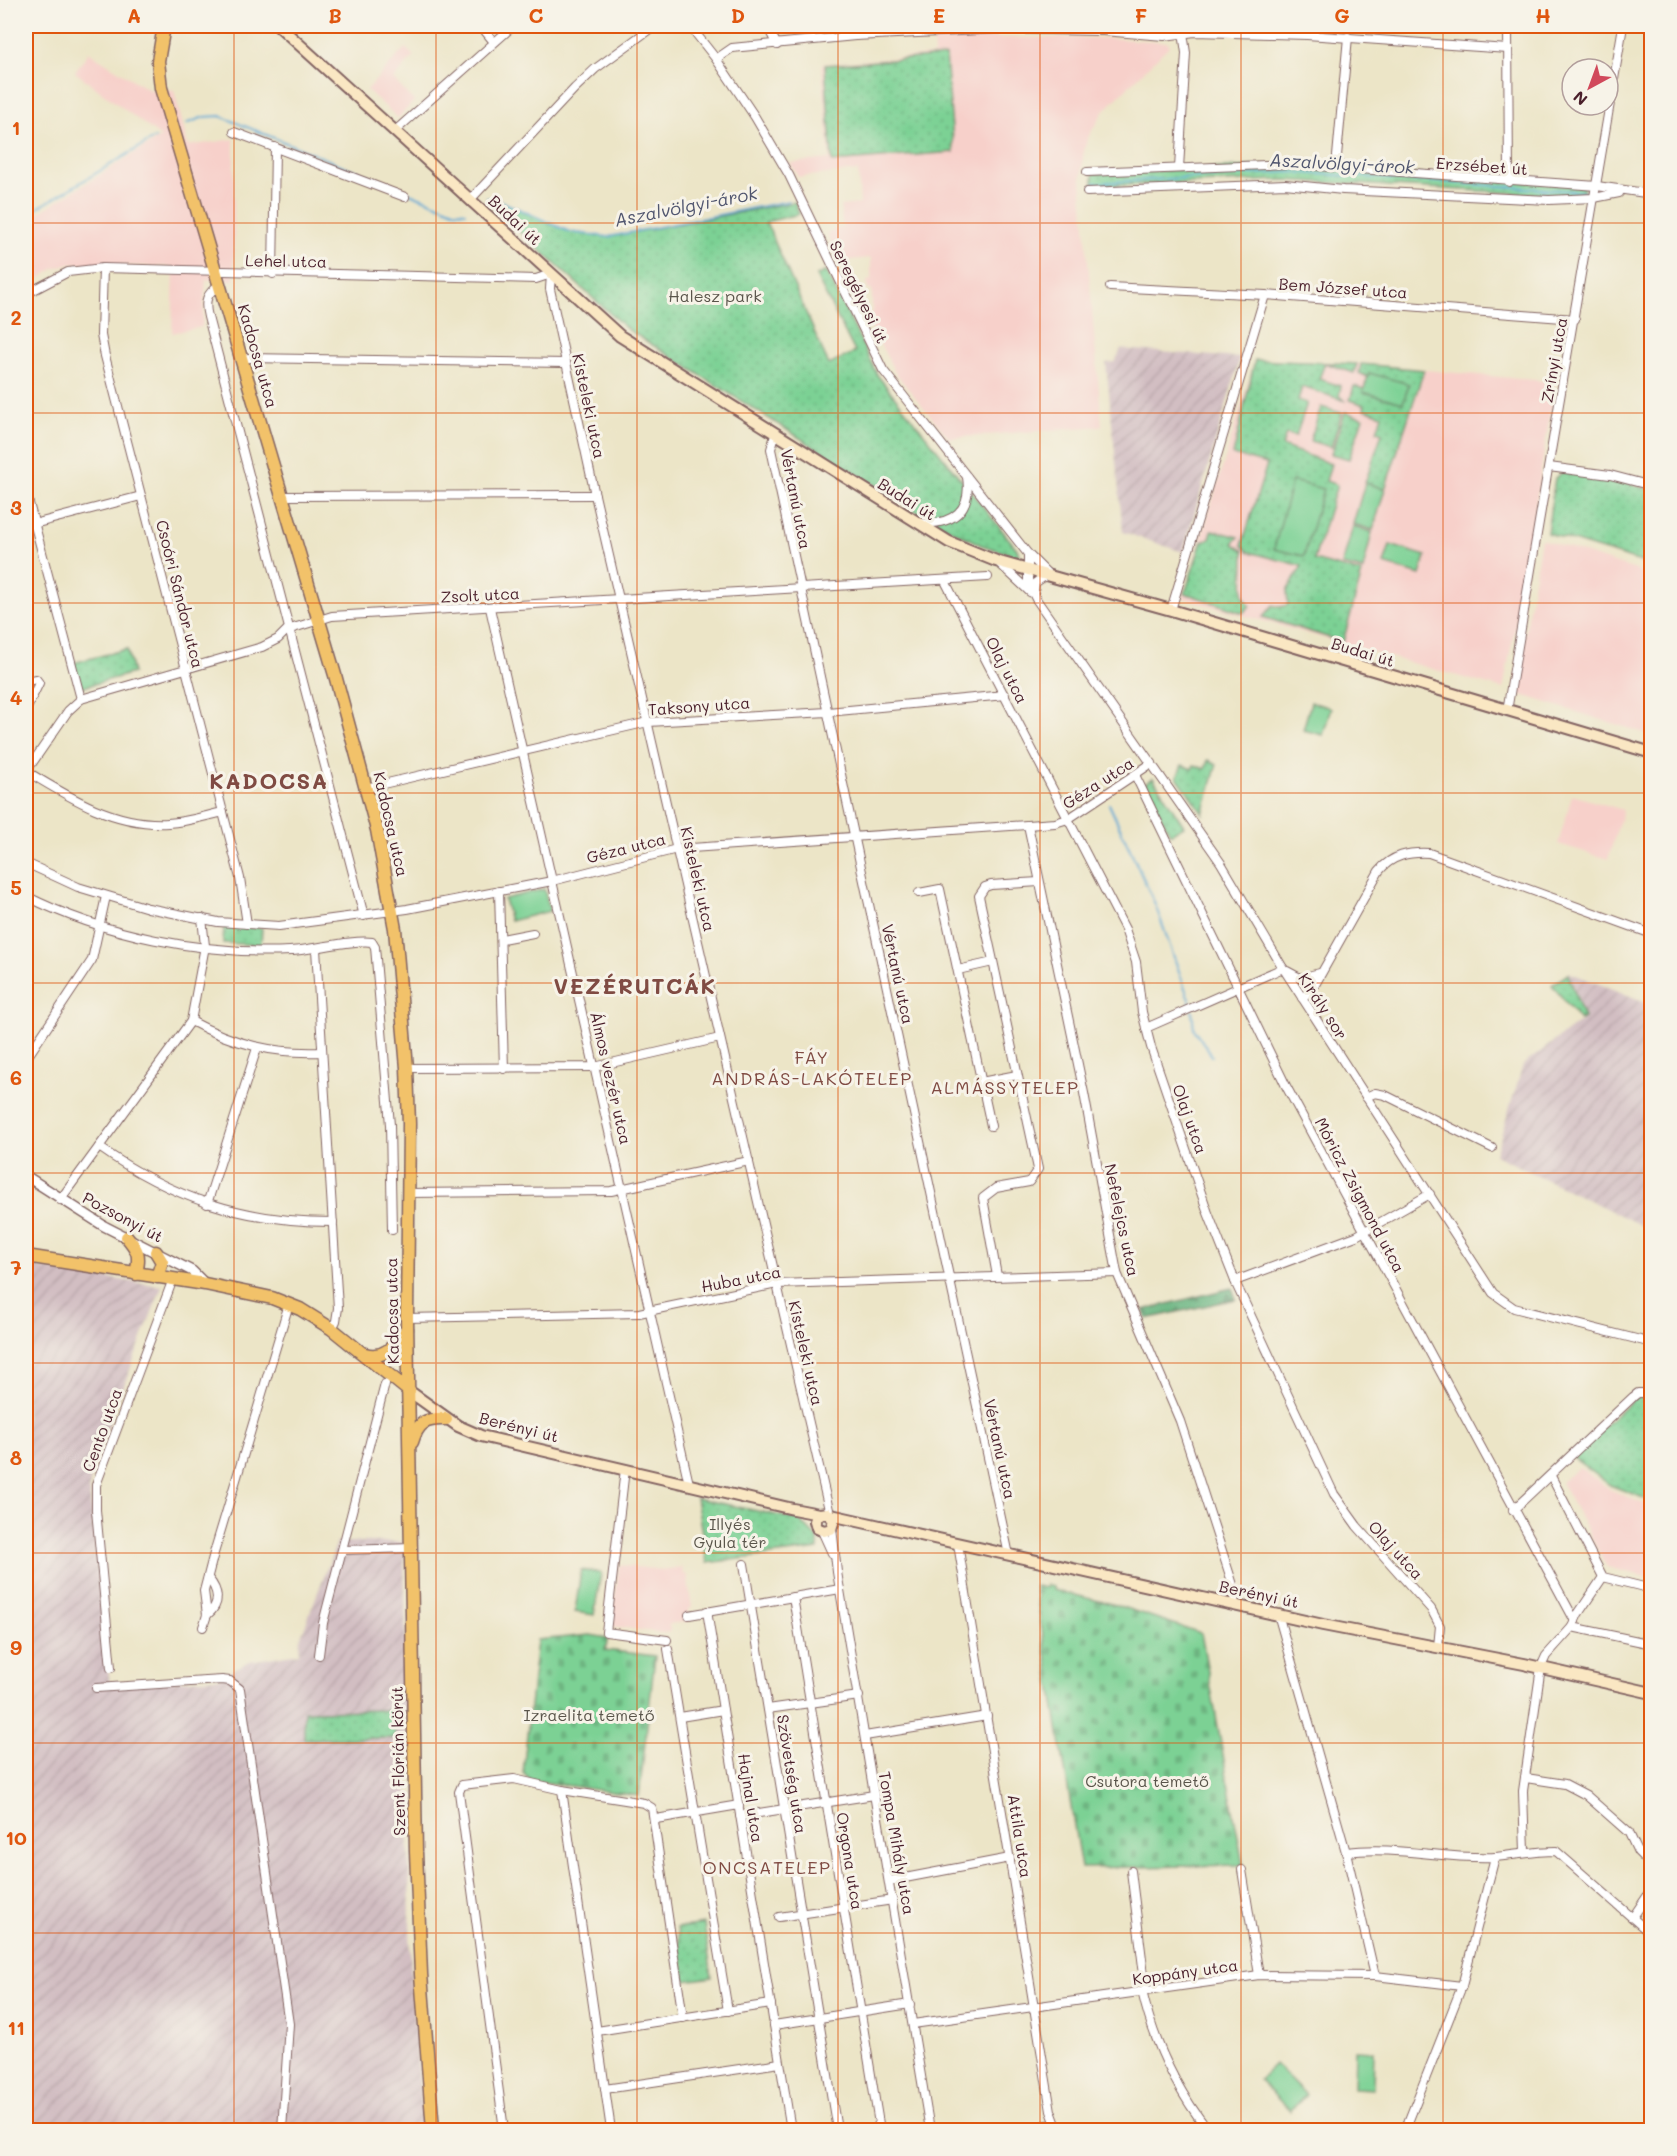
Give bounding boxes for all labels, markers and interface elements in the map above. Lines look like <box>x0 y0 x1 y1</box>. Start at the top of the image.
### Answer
text: A <box>127 2 141 28</box>
text: B <box>328 2 342 28</box>
text: C <box>529 2 544 28</box>
text: D <box>731 2 745 28</box>
text: E <box>933 2 945 28</box>
text: F <box>1135 2 1148 28</box>
text: G <box>1334 2 1350 28</box>
text: H <box>1535 2 1551 28</box>
north arrow <box>1560 57 1620 117</box>
text: N <box>1568 87 1591 111</box>
text: 1 <box>12 114 20 140</box>
water label: Aszalvölgyi-árok <box>1269 147 1416 179</box>
street label: Erzsébet út <box>1436 152 1529 179</box>
water label: Aszalvölgyi-árok <box>612 180 760 232</box>
street label: Budai út <box>485 190 546 249</box>
street label: Seregélyesi út <box>825 237 893 347</box>
street label: Lehel utca <box>245 249 327 272</box>
street label: Bem József utca <box>1278 273 1408 302</box>
park label: Halesz park <box>668 285 762 306</box>
street label: Kadocsa utca <box>234 302 283 410</box>
text: 2 <box>10 304 22 330</box>
street label: Zrínyi utca <box>1536 316 1571 404</box>
street label: Kisteleki utca <box>568 351 611 460</box>
street label: Vértanú utca <box>776 447 817 551</box>
street label: Budai út <box>874 473 940 525</box>
text: 3 <box>10 494 22 520</box>
street label: Csoóri Sándor utca <box>152 518 209 670</box>
street label: Zsolt utca <box>440 582 520 607</box>
street label: Budai út <box>1329 632 1397 671</box>
street label: Olaj utca <box>982 633 1033 707</box>
text: 4 <box>10 684 23 710</box>
street label: Taksony utca <box>647 691 751 720</box>
street label: Géza utca <box>1058 752 1137 813</box>
district label: KADOCSA <box>209 766 329 795</box>
street label: Kadocsa utca <box>369 770 414 878</box>
street label: Kisteleki utca <box>676 824 721 933</box>
street label: Géza utca <box>584 828 668 867</box>
text: 5 <box>10 874 22 900</box>
street label: Vértanú utca <box>878 922 919 1026</box>
street label: Király sor <box>1294 968 1353 1043</box>
district label: VEZÉRUTCÁK <box>553 971 717 1000</box>
street label: Álmos vezér utca <box>586 1009 637 1146</box>
district label: FÁY ANDRÁS-LAKÓTELEP <box>711 1045 913 1090</box>
text: 6 <box>10 1064 22 1090</box>
district label: ALMÁSSYTELEP <box>930 1075 1080 1099</box>
street label: Olaj utca <box>1168 1081 1213 1156</box>
street label: Móricz Zsigmond utca <box>1311 1114 1410 1276</box>
street label: Nefelejcs utca <box>1100 1162 1145 1278</box>
street label: Pozsonyi út <box>79 1187 167 1247</box>
text: 7 <box>10 1254 22 1280</box>
street label: Kadocsa utca <box>380 1257 403 1365</box>
street label: Huba utca <box>699 1261 783 1297</box>
street label: Kisteleki utca <box>784 1298 829 1407</box>
street label: Cento utca <box>77 1385 126 1474</box>
street label: Vértanú utca <box>980 1397 1021 1501</box>
street label: Berényi út <box>477 1407 561 1446</box>
text: 8 <box>10 1444 22 1470</box>
park label: Illyés Gyula tér <box>693 1513 767 1552</box>
street label: Olaj utca <box>1364 1516 1428 1584</box>
street label: Berényi út <box>1217 1575 1301 1612</box>
text: 9 <box>10 1634 22 1660</box>
street label: Szent Flórián körút <box>386 1686 409 1836</box>
park label: Izraelita temető <box>524 1704 654 1725</box>
street label: Szövetség utca <box>773 1713 812 1835</box>
street label: Hajnal utca <box>734 1752 769 1844</box>
street label: Tompa Mihály utca <box>875 1769 920 1916</box>
park label: Csutora temető <box>1085 1770 1209 1791</box>
street label: Attila utca <box>1004 1793 1037 1879</box>
street label: Orgona utca <box>832 1811 869 1911</box>
text: 10 <box>5 1824 27 1850</box>
district label: ONCSATELEP <box>702 1855 832 1879</box>
street label: Koppány utca <box>1131 1954 1239 1989</box>
text: 11 <box>7 2014 25 2040</box>

